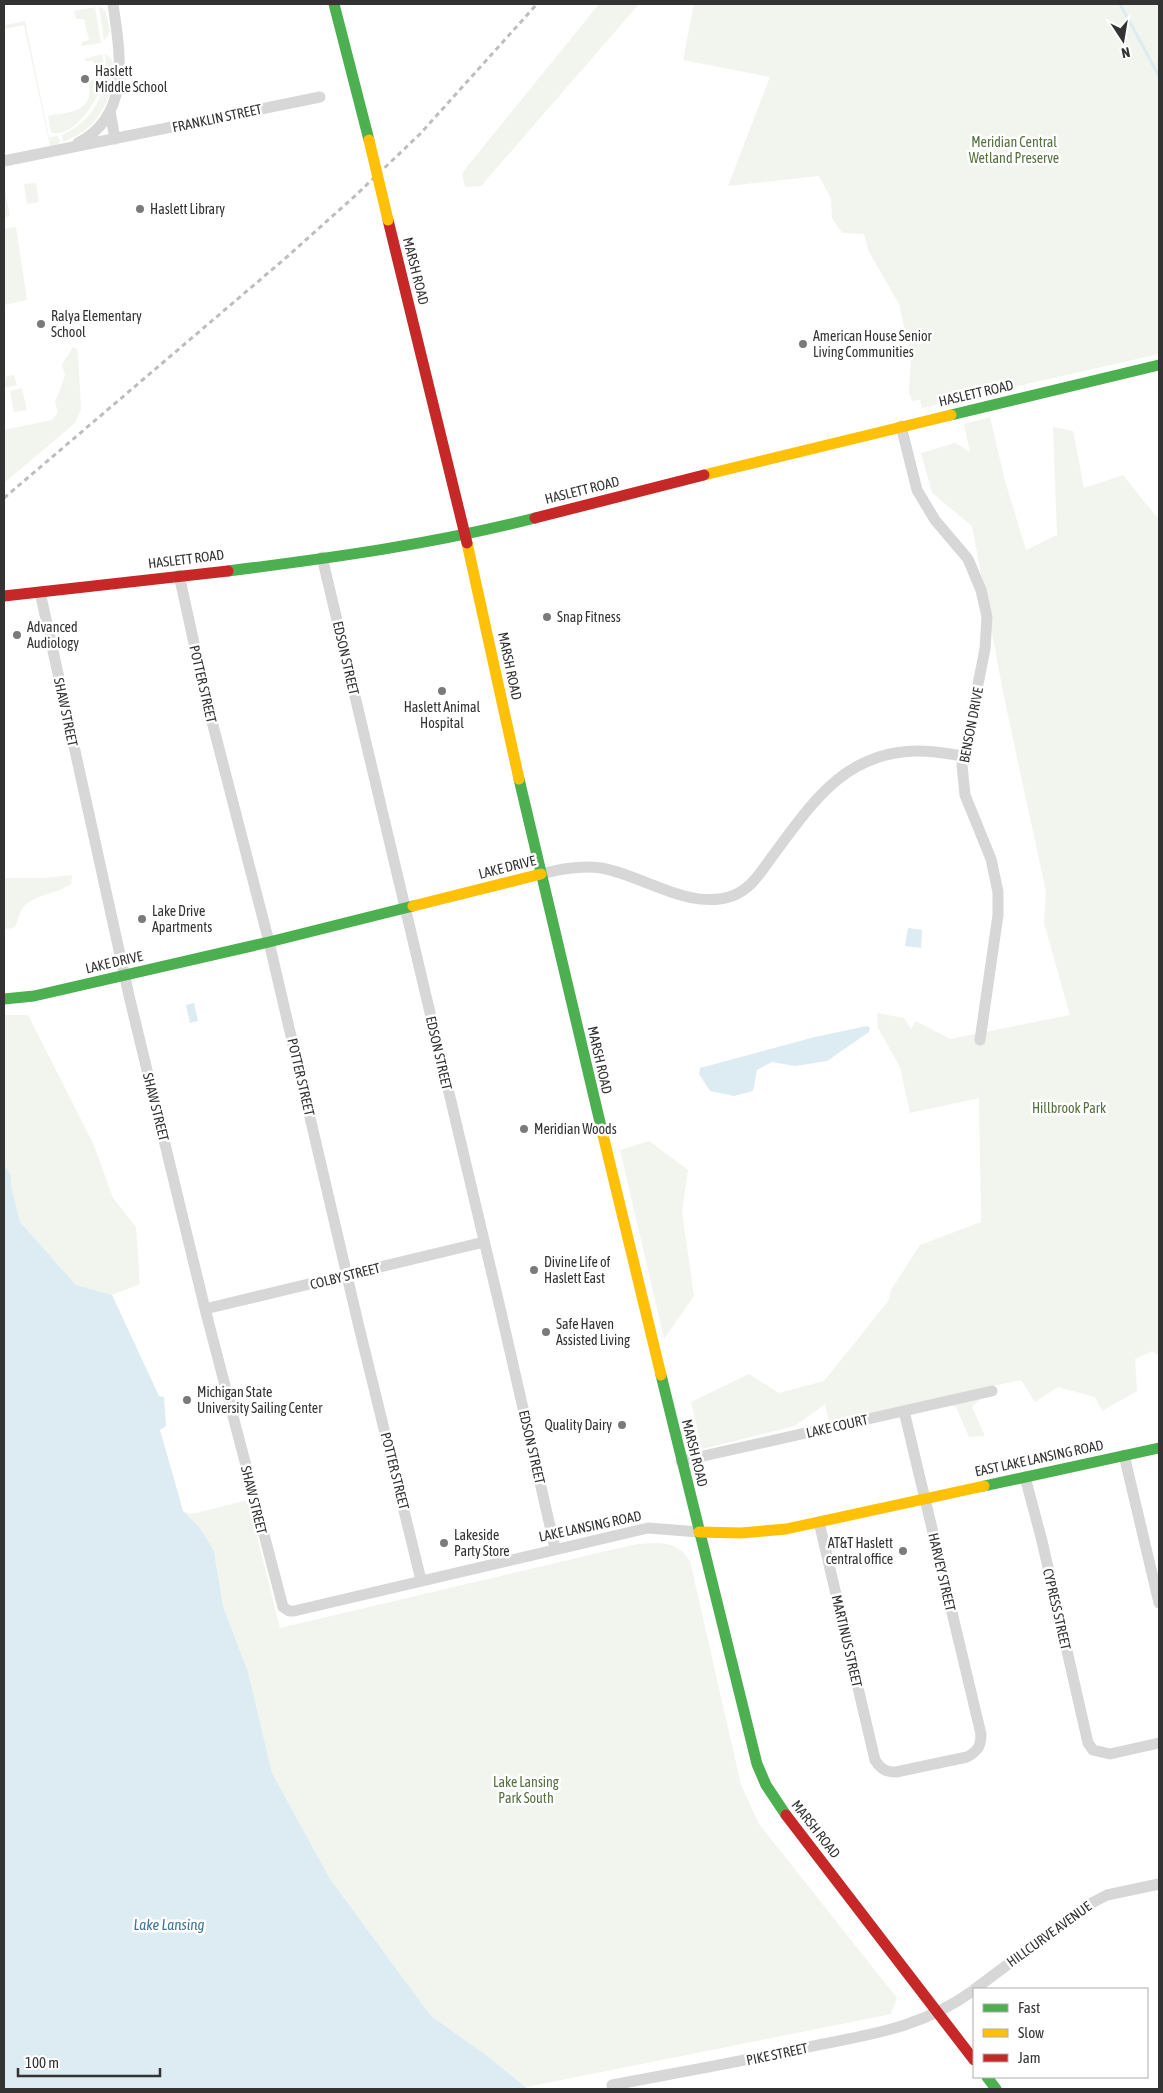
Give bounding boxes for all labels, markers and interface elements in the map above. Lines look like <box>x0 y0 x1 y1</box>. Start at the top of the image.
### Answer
north arrow <box>1098 15 1148 65</box>
text: N <box>1120 44 1131 61</box>
place label: Haslett Middle School <box>95 63 168 95</box>
marker: Haslett Middle School <box>79 73 91 85</box>
street label: FRANKLIN STREET <box>171 101 263 135</box>
park label: Meridian Central Wetland Preserve <box>969 134 1059 166</box>
place label: Haslett Library <box>150 201 225 217</box>
marker: Haslett Library <box>134 203 146 215</box>
street label: MARSH ROAD <box>400 236 432 307</box>
place label: Ralya Elementary School <box>51 308 142 340</box>
marker: Ralya Elementary School <box>35 318 47 330</box>
place label: American House Senior Living Communities <box>813 328 933 360</box>
marker: American House Senior Living Communities <box>797 338 809 350</box>
street label: HASLETT ROAD <box>937 377 1015 409</box>
street label: HASLETT ROAD <box>543 473 621 507</box>
street label: HASLETT ROAD <box>147 546 225 572</box>
place label: Snap Fitness <box>557 609 621 625</box>
marker: Snap Fitness <box>541 611 553 623</box>
place label: Advanced Audiology <box>27 619 79 651</box>
street label: EDSON STREET <box>330 620 362 696</box>
marker: Advanced Audiology <box>11 629 23 641</box>
street label: MARSH ROAD <box>495 631 525 702</box>
street label: POTTER STREET <box>186 644 220 724</box>
street label: SHAW STREET <box>51 676 81 748</box>
marker: Haslett Animal Hospital <box>436 685 448 697</box>
street label: BENSON DRIVE <box>956 686 986 764</box>
place label: Haslett Animal Hospital <box>404 699 481 731</box>
street label: LAKE DRIVE <box>477 852 537 882</box>
place label: Lake Drive Apartments <box>152 903 212 935</box>
marker: Lake Drive Apartments <box>136 913 148 925</box>
street label: LAKE DRIVE <box>84 948 144 976</box>
street label: EDSON STREET <box>423 1015 455 1091</box>
street label: MARSH ROAD <box>584 1025 616 1096</box>
street label: POTTER STREET <box>284 1037 318 1117</box>
street label: SHAW STREET <box>140 1071 172 1143</box>
park label: Hillbrook Park <box>1032 1100 1106 1116</box>
place label: Meridian Woods <box>534 1121 617 1137</box>
marker: Meridian Woods <box>518 1123 530 1135</box>
place label: Divine Life of Haslett East <box>544 1254 610 1286</box>
street label: COLBY STREET <box>308 1260 382 1292</box>
marker: Divine Life of Haslett East <box>528 1264 540 1276</box>
place label: Safe Haven Assisted Living <box>556 1316 630 1348</box>
marker: Safe Haven Assisted Living <box>540 1326 552 1338</box>
place label: Michigan State University Sailing Center <box>197 1384 323 1416</box>
marker: Michigan State University Sailing Center <box>181 1394 193 1406</box>
street label: EDSON STREET <box>516 1409 548 1485</box>
street label: LAKE COURT <box>805 1411 869 1441</box>
place label: Quality Dairy <box>544 1417 612 1433</box>
street label: MARSH ROAD <box>679 1418 711 1489</box>
marker: Quality Dairy <box>616 1419 628 1431</box>
street label: POTTER STREET <box>378 1431 412 1511</box>
street label: EAST LAKE LANSING ROAD <box>973 1437 1105 1479</box>
street label: SHAW STREET <box>238 1464 270 1536</box>
street label: LAKE LANSING ROAD <box>537 1507 643 1545</box>
place label: Lakeside Party Store <box>454 1527 510 1559</box>
street label: HARVEY STREET <box>925 1531 959 1613</box>
place label: AT&T Haslett central office <box>826 1535 893 1567</box>
marker: Lakeside Party Store <box>438 1537 450 1549</box>
marker: AT&T Haslett central office <box>897 1545 909 1557</box>
street label: CYPRESS STREET <box>1040 1567 1074 1651</box>
street label: MARTINUS STREET <box>829 1593 865 1689</box>
park label: Lake Lansing Park South <box>493 1774 559 1806</box>
street label: MARSH ROAD <box>788 1797 844 1861</box>
street label: HILLCURVE AVENUE <box>1004 1898 1094 1970</box>
water label: Lake Lansing <box>133 1916 205 1933</box>
legend <box>973 1988 1148 2078</box>
text: Fast <box>1018 1999 1040 2016</box>
text: Slow <box>1018 2024 1044 2041</box>
street label: PIKE STREET <box>745 2040 809 2068</box>
scale bar <box>18 2046 160 2078</box>
text: Jam <box>1018 2049 1041 2066</box>
text: 100 m <box>25 2054 59 2071</box>

